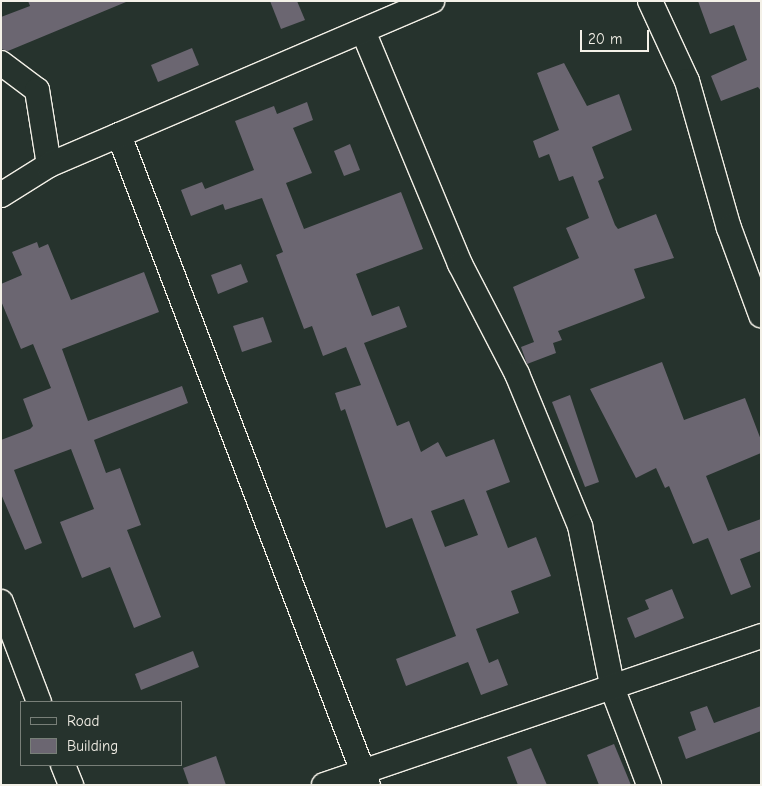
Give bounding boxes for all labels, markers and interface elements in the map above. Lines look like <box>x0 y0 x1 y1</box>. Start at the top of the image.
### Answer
scale bar <box>582 20 651 52</box>
text: 20 m <box>588 30 622 48</box>
legend <box>20 701 182 766</box>
text: Road <box>67 712 99 730</box>
text: Building <box>67 737 118 755</box>

